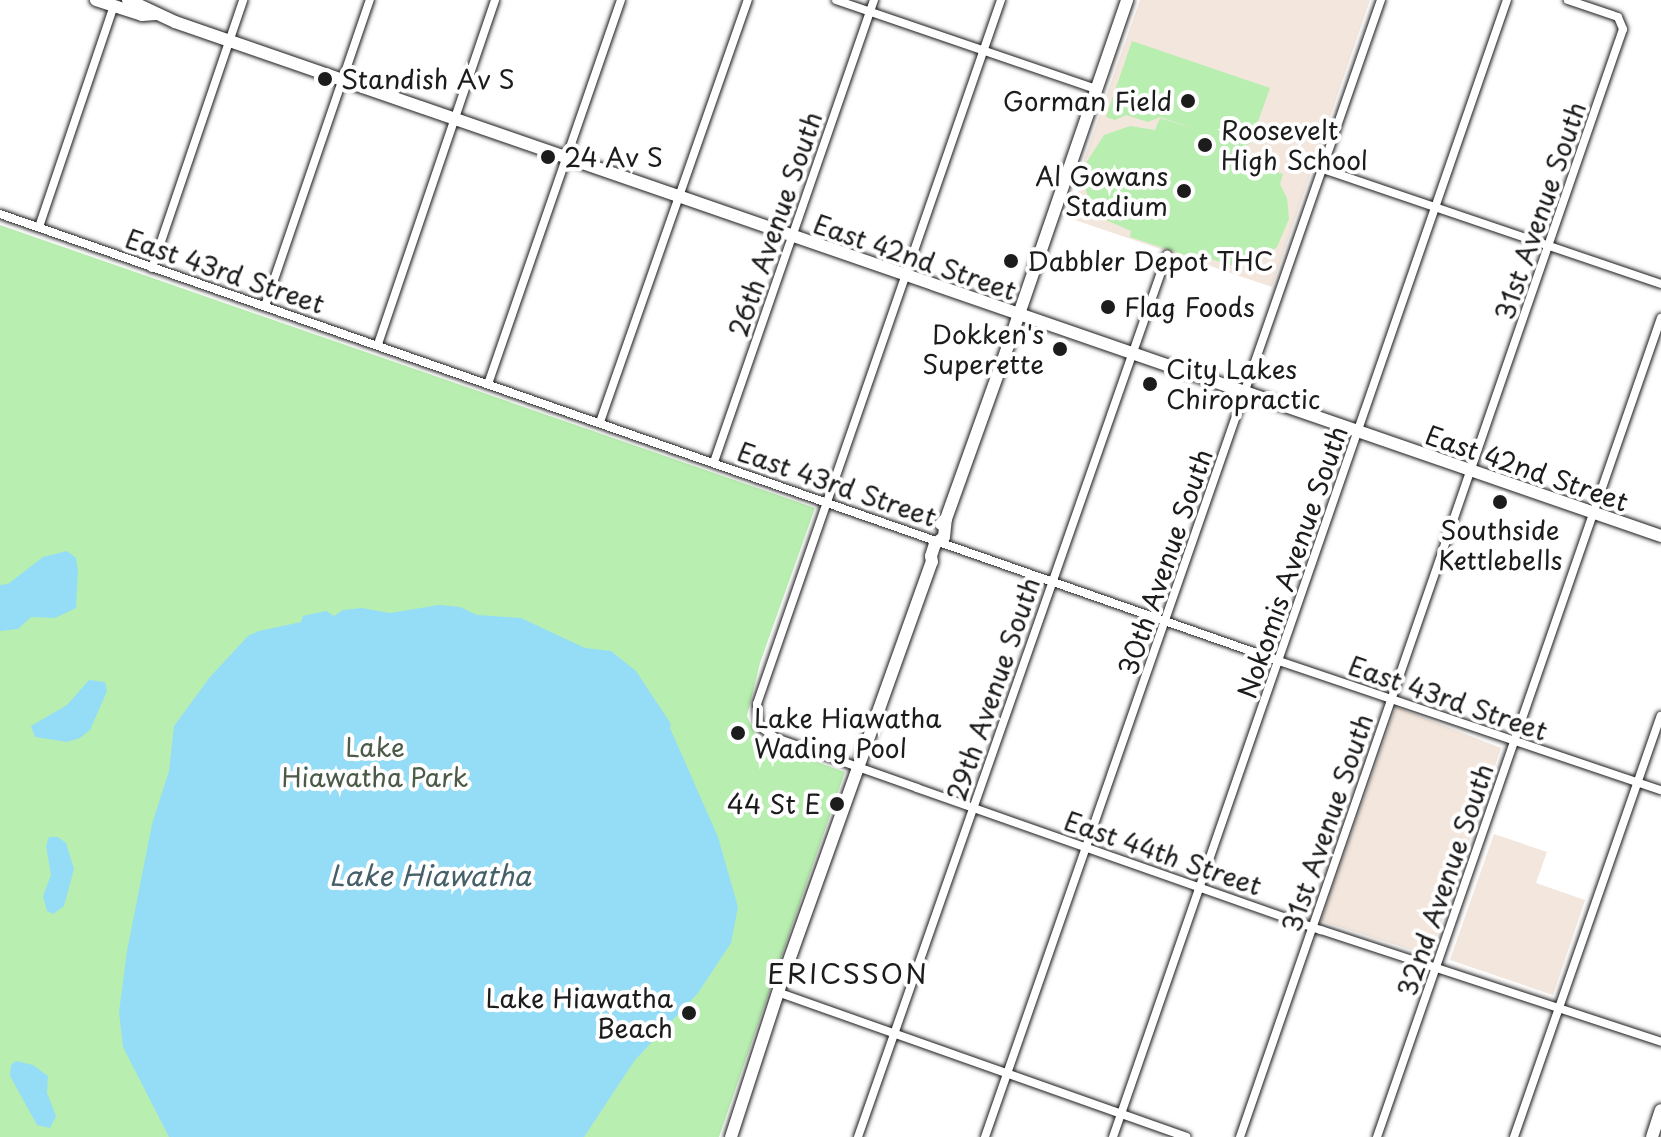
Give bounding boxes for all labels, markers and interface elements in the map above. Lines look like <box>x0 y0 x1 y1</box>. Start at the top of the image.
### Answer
place label: Standish Av S <box>341 63 515 95</box>
marker: Standish Av S <box>316 70 334 88</box>
place label: Gorman Field <box>1002 85 1172 117</box>
marker: Gorman Field <box>1179 92 1197 110</box>
street label: 31st Avenue South <box>1488 97 1592 325</box>
street label: 26th Avenue South <box>722 106 828 342</box>
place label: Roosevelt High School <box>1221 114 1369 176</box>
marker: Roosevelt High School <box>1196 136 1214 154</box>
place label: 24 Av S <box>564 141 665 173</box>
marker: 24 Av S <box>539 148 557 166</box>
place label: Al Gowans Stadium <box>1034 160 1168 222</box>
marker: Al Gowans Stadium <box>1175 182 1193 200</box>
street label: East 42nd Street <box>809 207 1021 307</box>
street label: East 43rd Street <box>121 222 329 320</box>
place label: Dabbler Depot THC <box>1027 245 1278 277</box>
marker: Dabbler Depot THC <box>1002 252 1020 270</box>
place label: Flag Foods <box>1124 291 1256 323</box>
marker: Flag Foods <box>1099 298 1117 316</box>
place label: Dokken's Superette <box>922 318 1044 380</box>
marker: Dokken's Superette <box>1051 340 1069 358</box>
place label: City Lakes Chiropractic <box>1166 353 1320 414</box>
marker: City Lakes Chiropractic <box>1141 375 1159 393</box>
street label: East 42nd Street <box>1421 418 1633 518</box>
street label: Nokomis Avenue South <box>1231 423 1353 701</box>
street label: East 43rd Street <box>733 435 941 533</box>
street label: 30th Avenue South <box>1111 444 1219 680</box>
marker: Southside Kettlebells <box>1491 493 1509 511</box>
place label: Southside Kettlebells <box>1438 514 1562 576</box>
street label: 29th Avenue South <box>940 573 1046 805</box>
street label: East 43rd Street <box>1344 649 1552 747</box>
place label: Lake Hiawatha Wading Pool <box>754 702 943 764</box>
street label: 31st Avenue South <box>1275 709 1379 937</box>
marker: Lake Hiawatha Wading Pool <box>729 724 747 742</box>
park label: Lake Hiawatha Park <box>281 731 469 792</box>
street label: 32nd Avenue South <box>1391 760 1499 1000</box>
place label: 44 St E <box>727 788 821 820</box>
marker: 44 St E <box>828 795 846 813</box>
street label: East 44th Street <box>1059 804 1267 902</box>
water label: Lake Hiawatha <box>328 858 532 892</box>
district label: ERICSSON <box>767 956 929 990</box>
place label: Lake Hiawatha Beach <box>484 982 673 1044</box>
marker: Lake Hiawatha Beach <box>680 1004 698 1022</box>

